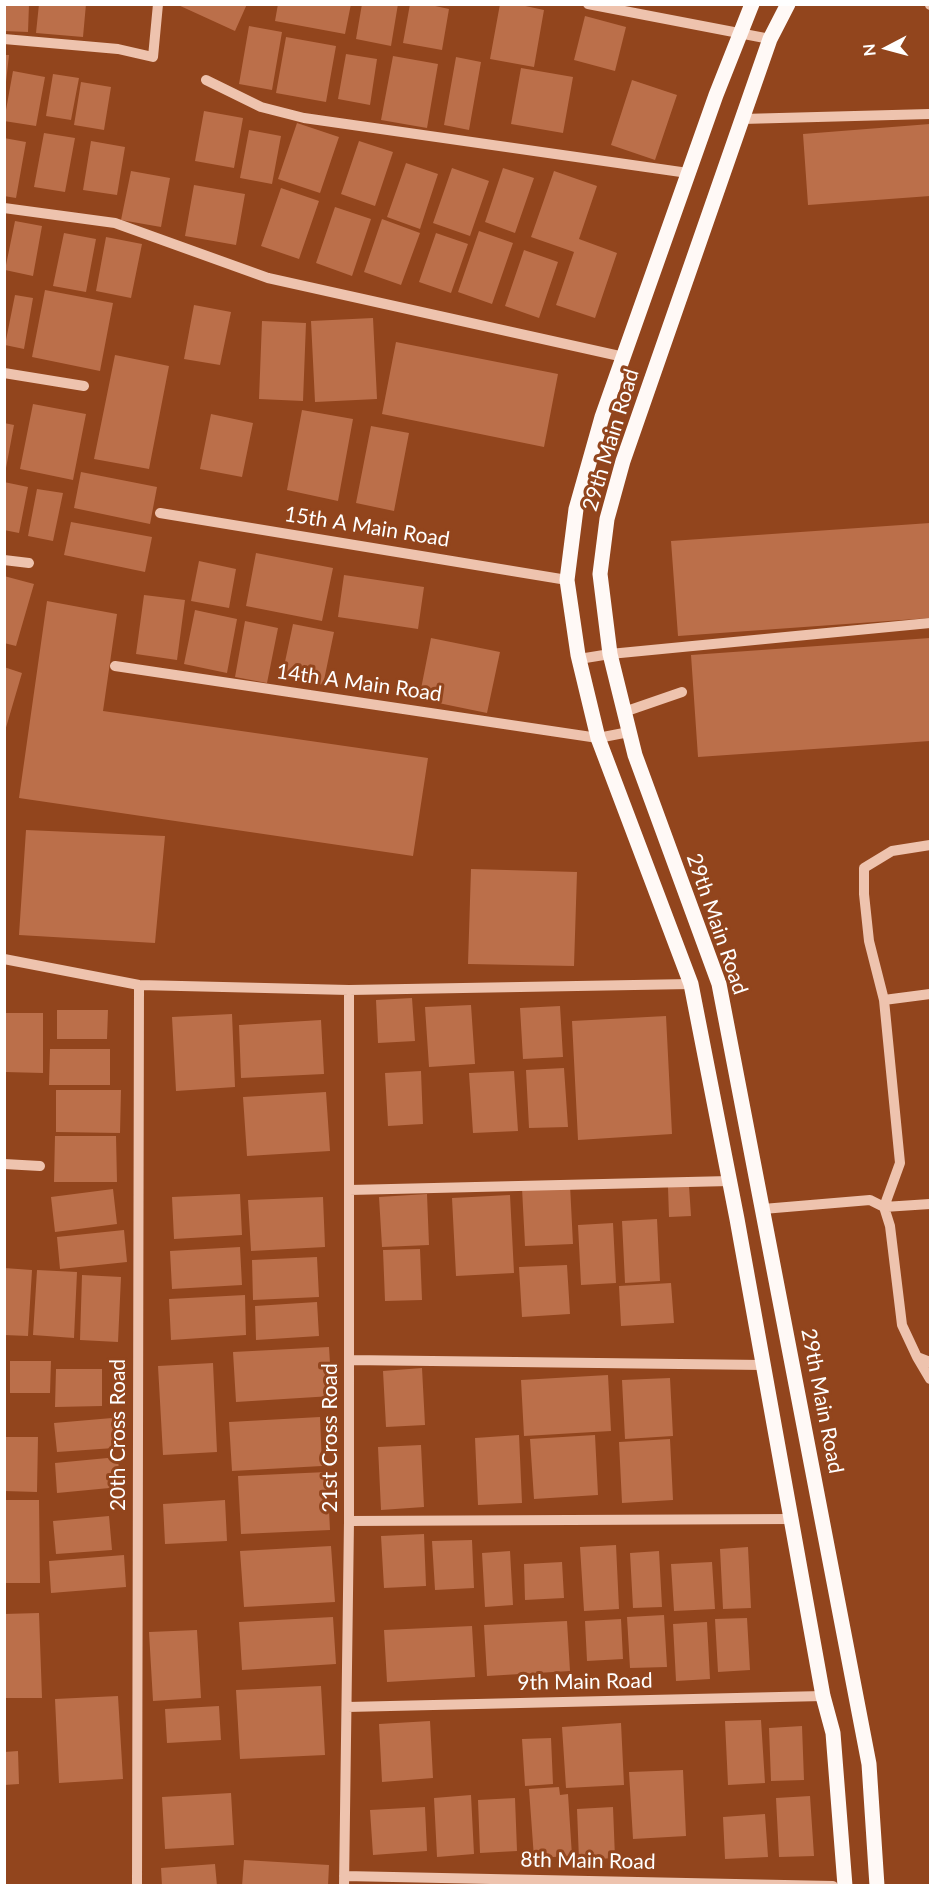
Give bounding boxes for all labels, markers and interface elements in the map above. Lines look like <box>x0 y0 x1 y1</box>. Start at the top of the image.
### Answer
north arrow <box>857 18 917 78</box>
text: N <box>859 43 879 57</box>
street label: 29th Main Road <box>577 366 645 514</box>
street label: 15th A Main Road <box>283 502 451 552</box>
street label: 14th A Main Road <box>275 659 443 707</box>
street label: 29th Main Road <box>681 850 753 998</box>
street label: 29th Main Road <box>796 1326 848 1476</box>
street label: 20th Cross Road <box>105 1359 131 1511</box>
street label: 21st Cross Road <box>317 1363 343 1513</box>
street label: 9th Main Road <box>517 1668 653 1696</box>
street label: 8th Main Road <box>520 1847 656 1875</box>

